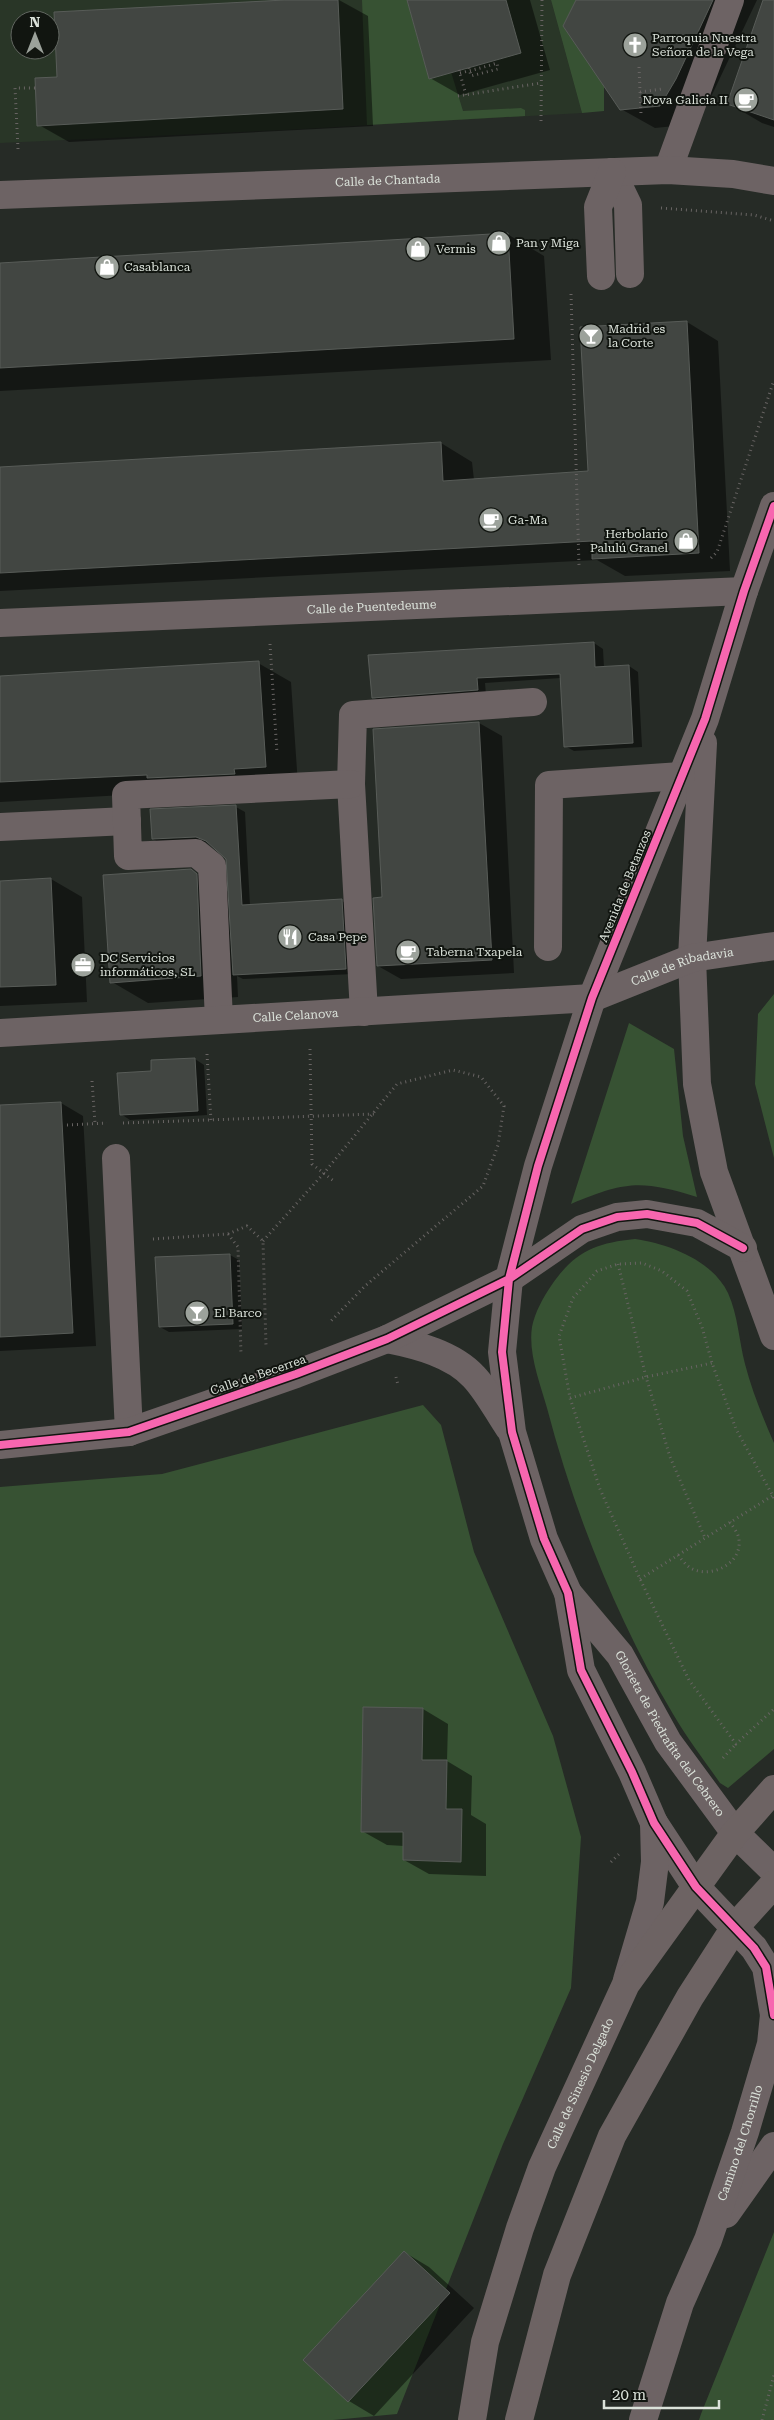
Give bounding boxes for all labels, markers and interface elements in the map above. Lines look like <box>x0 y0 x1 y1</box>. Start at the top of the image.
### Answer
north arrow <box>10 10 60 60</box>
text: N <box>30 14 41 30</box>
place label: Parroquia Nuestra Señora de la Vega <box>652 31 757 59</box>
church icon: Parroquia Nuestra Señora de la Vega <box>622 32 648 58</box>
cafe icon: Nova Galicia II <box>733 87 759 113</box>
place label: Nova Galicia II <box>643 93 728 107</box>
street label: Calle de Chantada <box>335 172 441 189</box>
shop icon: Pan y Miga <box>486 230 512 256</box>
shop icon: Vermis <box>405 236 431 262</box>
place label: Pan y Miga <box>516 236 580 250</box>
place label: Vermis <box>436 242 476 256</box>
shop icon: Casablanca <box>94 254 120 280</box>
place label: Casablanca <box>124 260 191 274</box>
place label: Madrid es la Corte <box>608 322 665 350</box>
bar icon: Madrid es la Corte <box>578 323 604 349</box>
cafe icon: Ga-Ma <box>478 507 504 533</box>
place label: Ga-Ma <box>508 513 548 527</box>
place label: Herbolario Palulú Granel <box>590 527 668 555</box>
shop icon: Herbolario Palulú Granel <box>673 528 699 554</box>
street label: Calle de Puentedeume <box>307 597 437 617</box>
street label: Avenida de Betanzos <box>596 828 654 944</box>
restaurant icon: Casa Pepe <box>277 924 303 950</box>
place label: Casa Pepe <box>308 930 367 944</box>
cafe icon: Taberna Txapela <box>395 939 421 965</box>
place label: Taberna Txapela <box>426 945 523 959</box>
street label: Calle de Ribadavia <box>629 945 735 989</box>
place label: DC Servicios informáticos, SL <box>100 951 195 979</box>
office icon: DC Servicios informáticos, SL <box>70 952 96 978</box>
street label: Calle Celanova <box>252 1006 339 1025</box>
bar icon: El Barco <box>184 1300 210 1326</box>
place label: El Barco <box>214 1306 262 1320</box>
street label: Calle de Becerrea <box>208 1352 308 1398</box>
street label: Glorieta de Piedrafita del Cebrero <box>612 1648 727 1819</box>
street label: Calle de Sinesio Delgado <box>544 2016 616 2151</box>
street label: Camino del Chorrillo <box>715 2083 766 2203</box>
scale bar <box>604 2378 719 2410</box>
text: 20 m <box>612 2386 647 2404</box>

